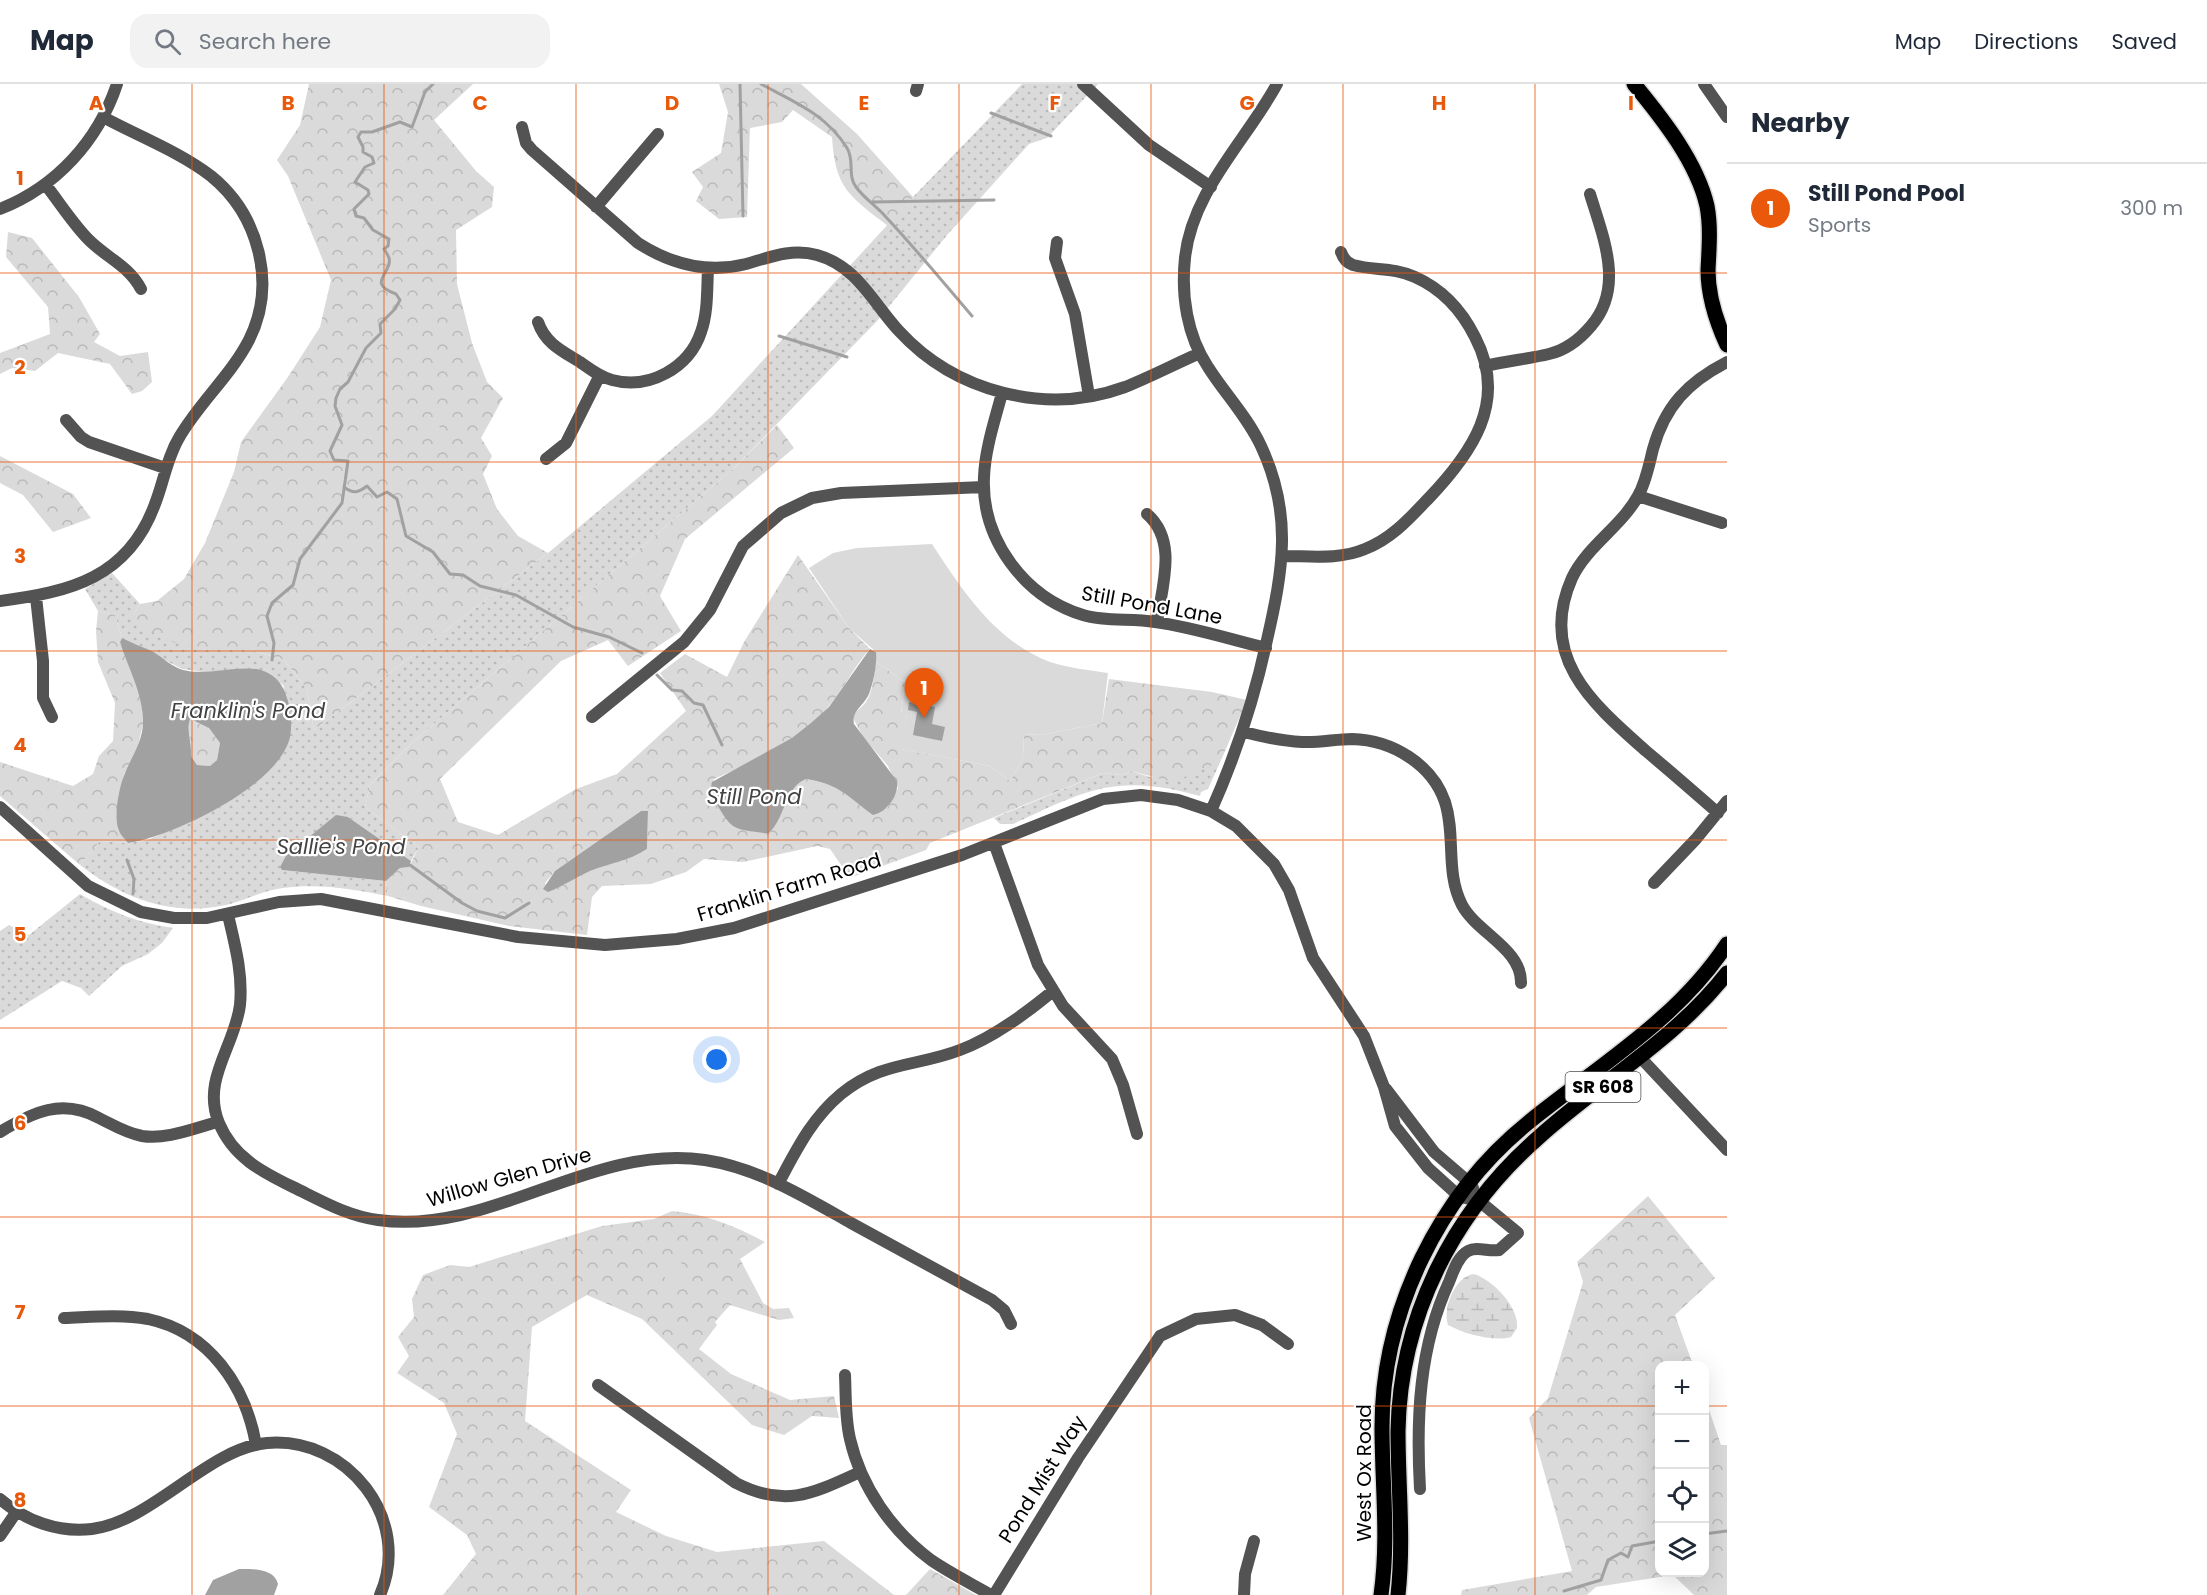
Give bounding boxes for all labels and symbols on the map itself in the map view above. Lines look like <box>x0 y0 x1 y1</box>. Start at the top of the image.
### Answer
text: A <box>89 89 104 117</box>
text: B <box>281 89 295 117</box>
text: C <box>472 89 488 117</box>
text: D <box>665 89 679 117</box>
text: E <box>859 89 869 117</box>
text: F <box>1050 89 1061 117</box>
text: G <box>1239 89 1255 117</box>
text: H <box>1432 89 1446 117</box>
text: I <box>1628 89 1634 117</box>
text: 1 <box>16 164 24 192</box>
text: 2 <box>14 353 26 381</box>
text: 3 <box>14 542 26 570</box>
street label: Still Pond Lane <box>1079 579 1225 631</box>
pin: 1 <box>904 668 944 718</box>
water label: Franklin's Pond <box>171 696 326 725</box>
text: 4 <box>13 731 27 759</box>
water label: Still Pond <box>707 782 802 811</box>
water label: Sallie's Pond <box>277 832 406 861</box>
street label: Franklin Farm Road <box>694 846 884 928</box>
text: 5 <box>14 920 27 948</box>
your location <box>702 1045 731 1074</box>
road number: SR 608 <box>1566 1072 1640 1102</box>
text: 6 <box>14 1109 26 1137</box>
street label: Willow Glen Drive <box>423 1140 595 1214</box>
text: 7 <box>15 1298 26 1326</box>
street label: West Ox Road <box>1350 1404 1378 1542</box>
street label: Pond Mist Way <box>992 1410 1092 1548</box>
text: 8 <box>14 1486 26 1514</box>

